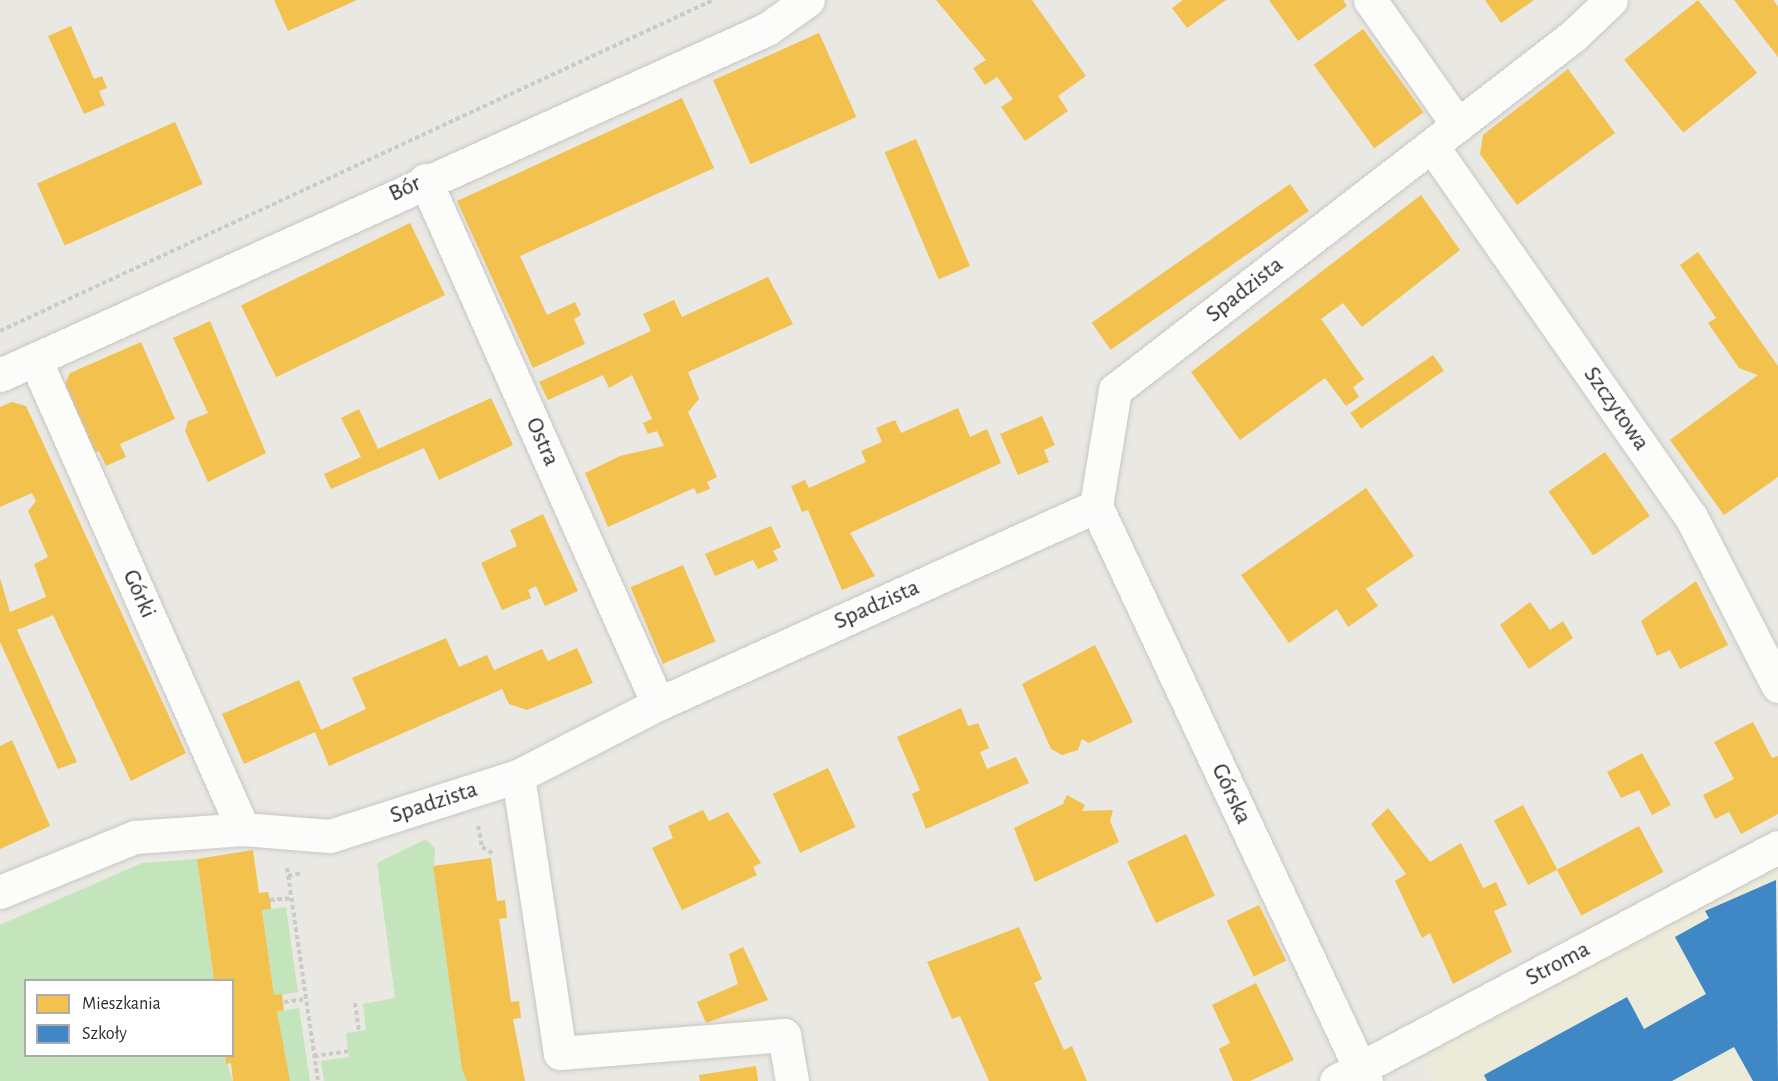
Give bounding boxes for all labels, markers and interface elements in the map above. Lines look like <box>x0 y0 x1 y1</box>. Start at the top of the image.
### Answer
street label: Bór <box>384 169 426 209</box>
street label: Spadzista <box>1201 251 1289 329</box>
street label: Szczytowa <box>1577 361 1655 457</box>
street label: Ostra <box>519 413 565 471</box>
street label: Górki <box>116 565 162 623</box>
street label: Spadzista <box>830 573 924 637</box>
street label: Górska <box>1204 759 1258 829</box>
street label: Spadzista <box>387 775 481 831</box>
street label: Stroma <box>1521 935 1595 993</box>
legend <box>24 979 234 1057</box>
text: Mieszkania <box>82 995 161 1013</box>
text: Szkoły <box>82 1025 127 1043</box>

